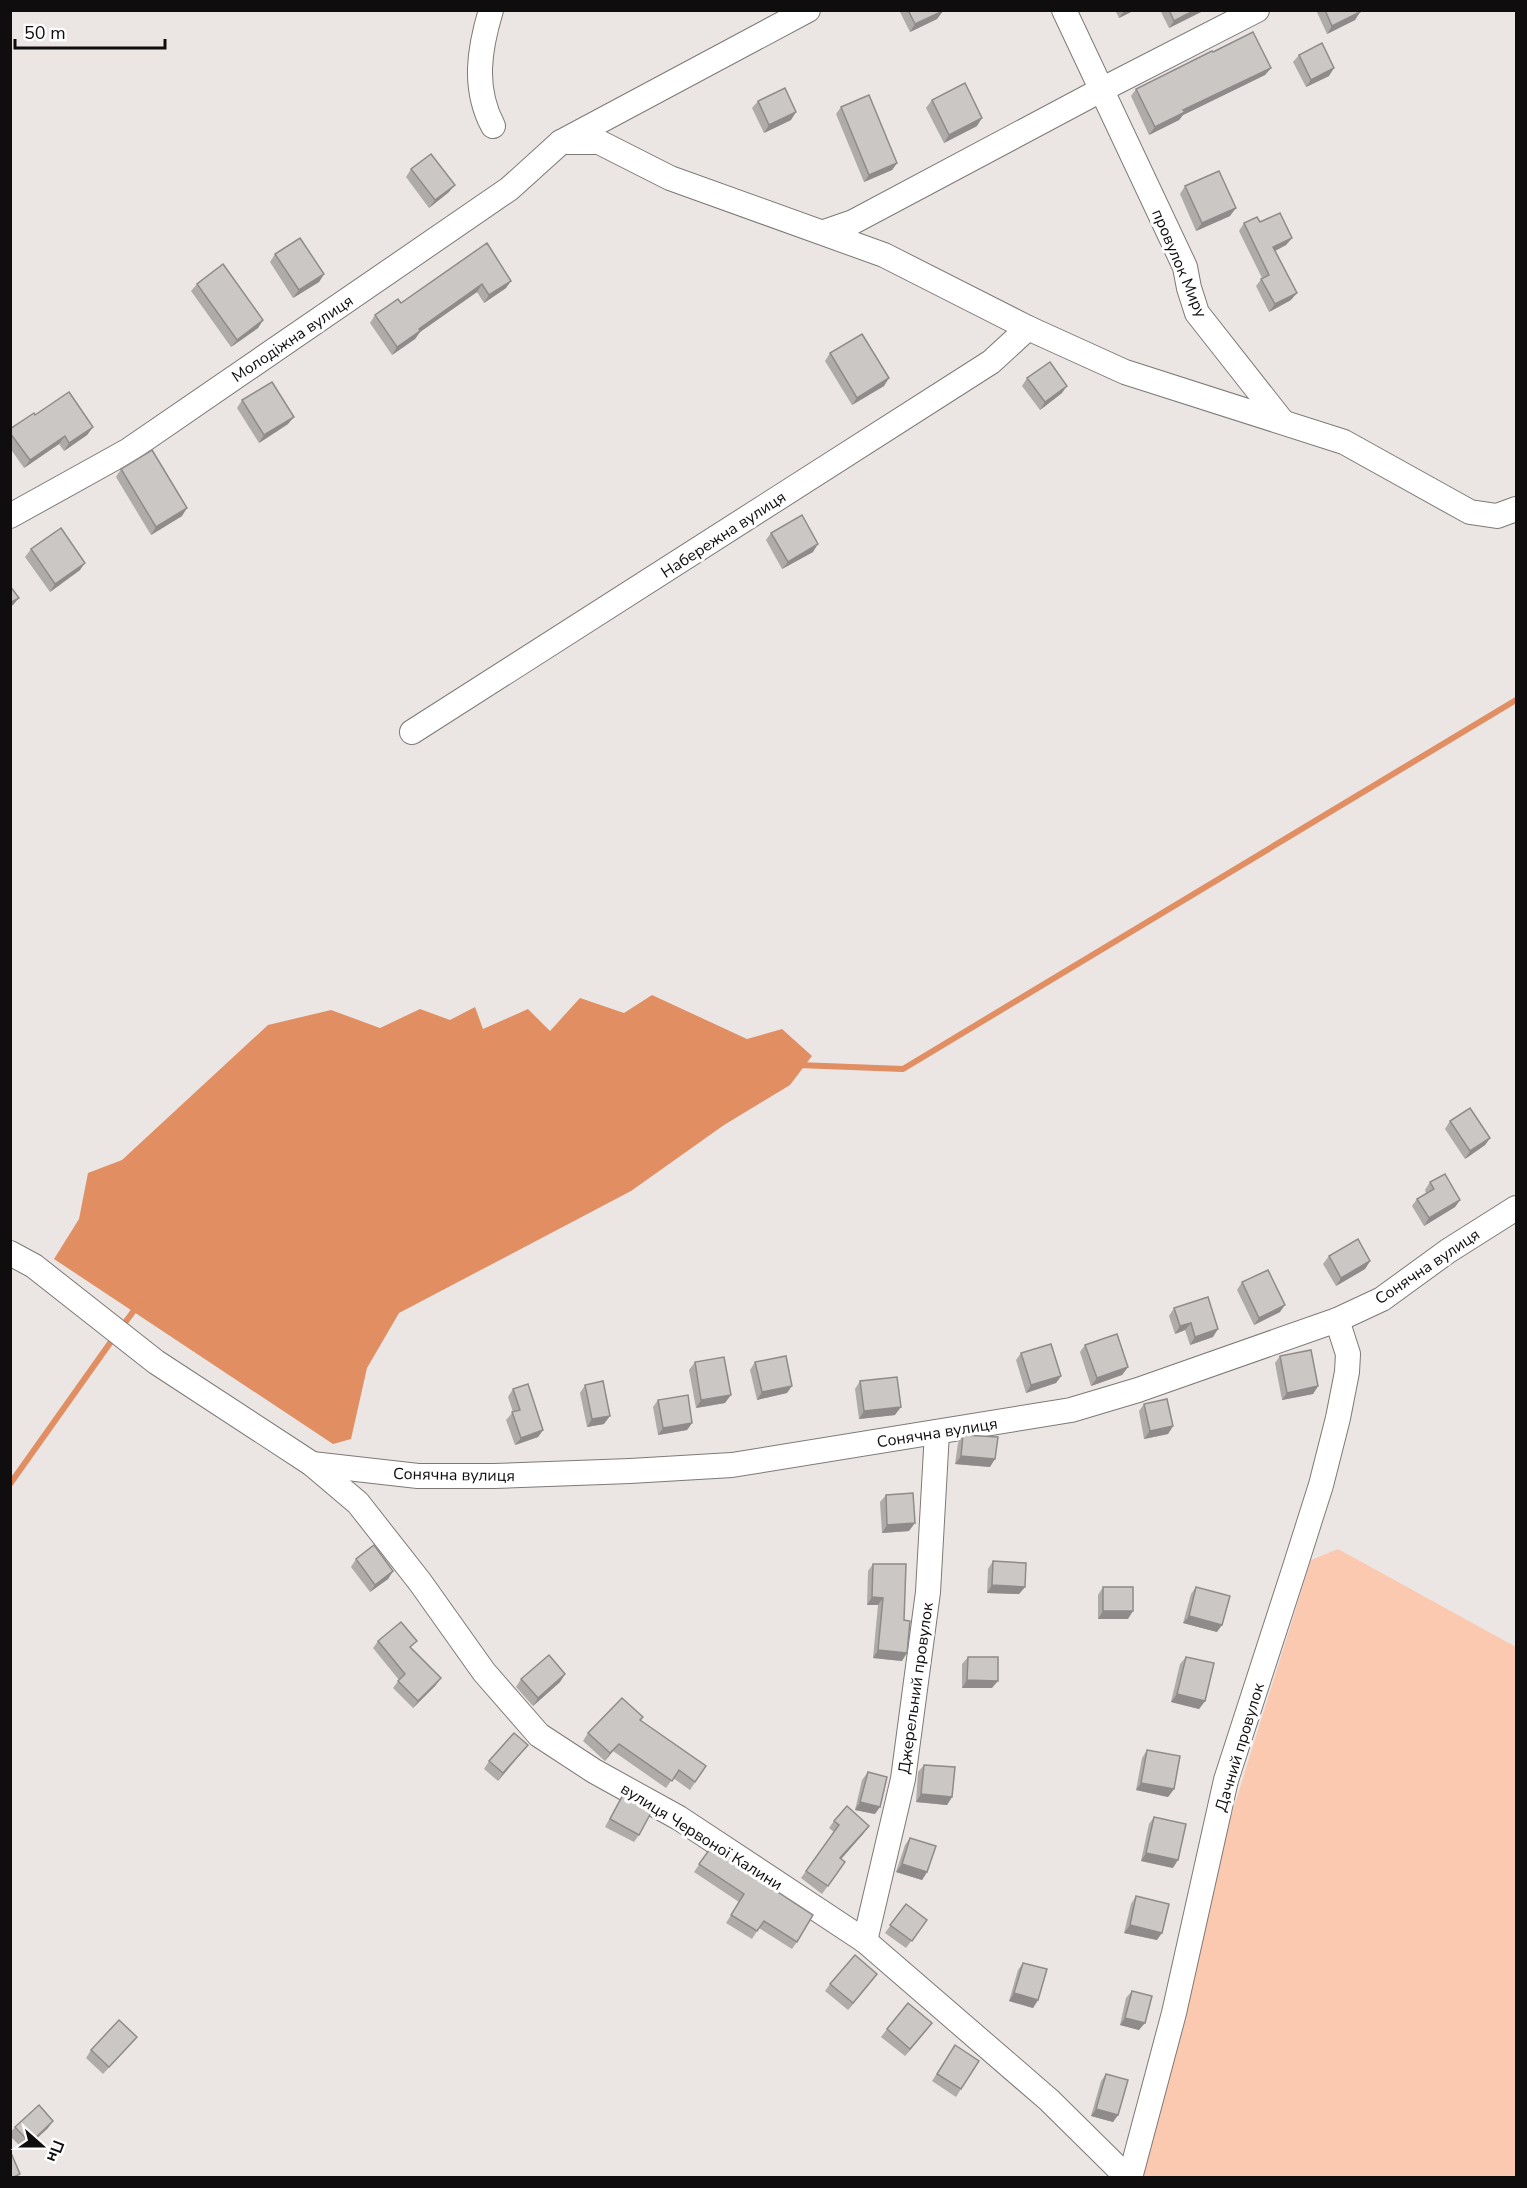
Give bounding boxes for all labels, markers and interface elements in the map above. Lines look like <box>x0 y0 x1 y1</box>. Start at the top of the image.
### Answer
scale bar <box>15 12 165 50</box>
text: 50 m <box>24 21 66 45</box>
street label: провулок Миру <box>1146 206 1212 322</box>
street label: Молодіжна вулиця <box>227 290 358 388</box>
street label: Набережна вулиця <box>657 486 790 583</box>
street label: Сонячна вулиця <box>1371 1224 1484 1310</box>
street label: Сонячна вулиця <box>875 1413 999 1453</box>
street label: Сонячна вулиця <box>393 1463 515 1487</box>
street label: Джерельний провулок <box>893 1600 939 1775</box>
street label: Дачний провулок <box>1210 1680 1270 1814</box>
street label: вулиця Червоної Калини <box>616 1778 787 1896</box>
north arrow <box>12 2116 72 2176</box>
text: Пн <box>41 2137 69 2165</box>

